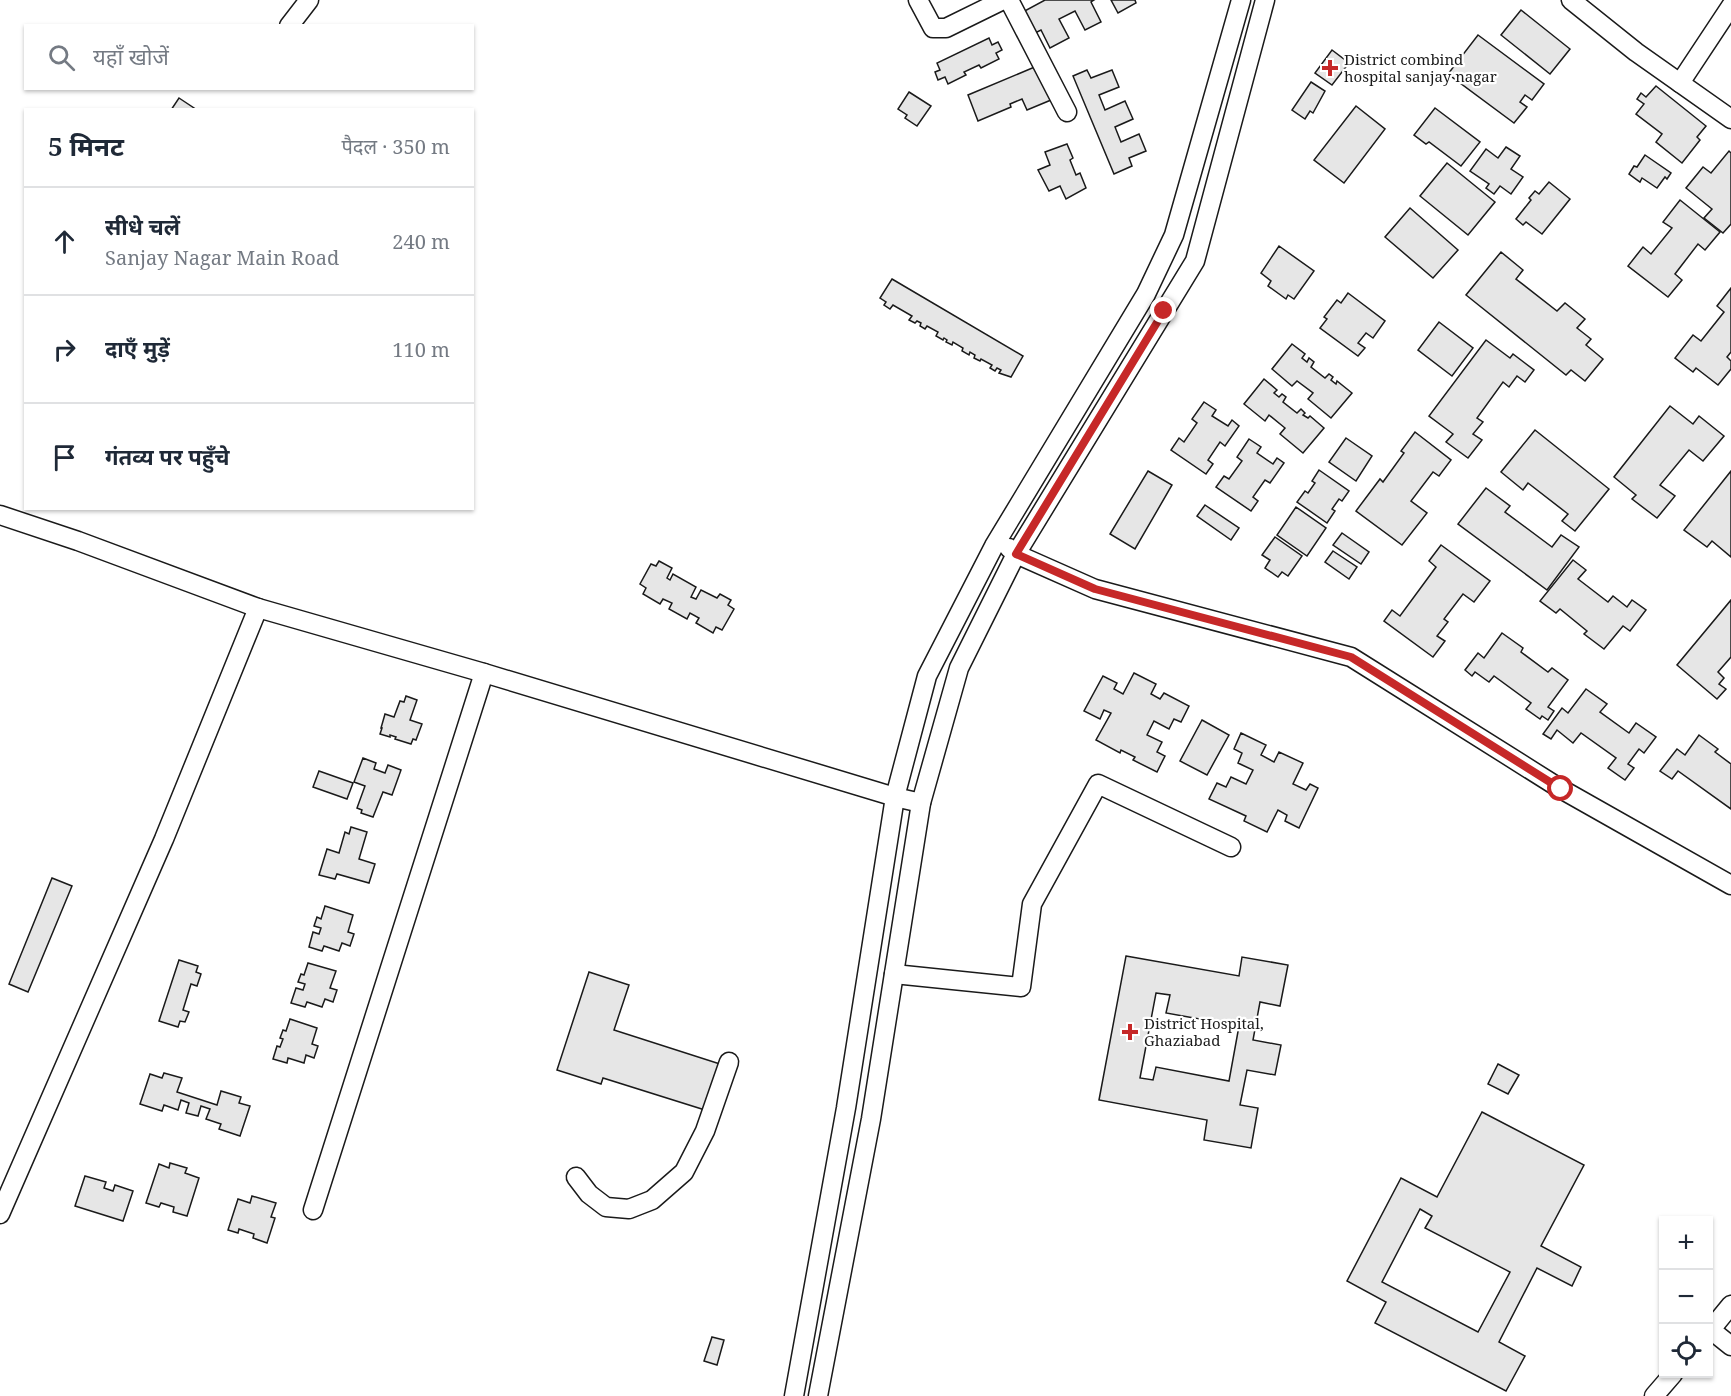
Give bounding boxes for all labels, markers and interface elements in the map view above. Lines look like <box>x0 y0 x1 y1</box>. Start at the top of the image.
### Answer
search box <box>24 24 474 90</box>
icon: search <box>45 41 78 74</box>
text: यहाँ खोजें <box>93 41 169 71</box>
place label: District combind hospital sanjay nagar <box>1344 49 1497 86</box>
marker: District combind hospital sanjay nagar <box>1321 59 1339 77</box>
text: 5 मिनट <box>48 128 124 164</box>
text: पैदल · 350 m <box>341 133 450 160</box>
text: सीधे चलें <box>105 211 180 241</box>
icon: ahead <box>48 225 81 258</box>
text: 240 m <box>392 228 450 255</box>
text: Sanjay Nagar Main Road <box>105 244 339 271</box>
route end <box>1150 297 1176 323</box>
icon: right <box>48 333 81 366</box>
text: दाएँ मुड़ें <box>105 333 170 363</box>
text: 110 m <box>392 336 450 363</box>
icon: arrive <box>48 441 81 474</box>
text: गंतव्य पर पहुँचे <box>105 441 230 471</box>
route start <box>1547 775 1573 801</box>
place label: District Hospital, Ghaziabad <box>1144 1013 1264 1050</box>
marker: District Hospital, Ghaziabad <box>1121 1023 1139 1041</box>
map controls <box>1659 1216 1713 1378</box>
button: + <box>1659 1216 1713 1270</box>
button: − <box>1659 1270 1713 1324</box>
button: locate <box>1659 1324 1713 1378</box>

